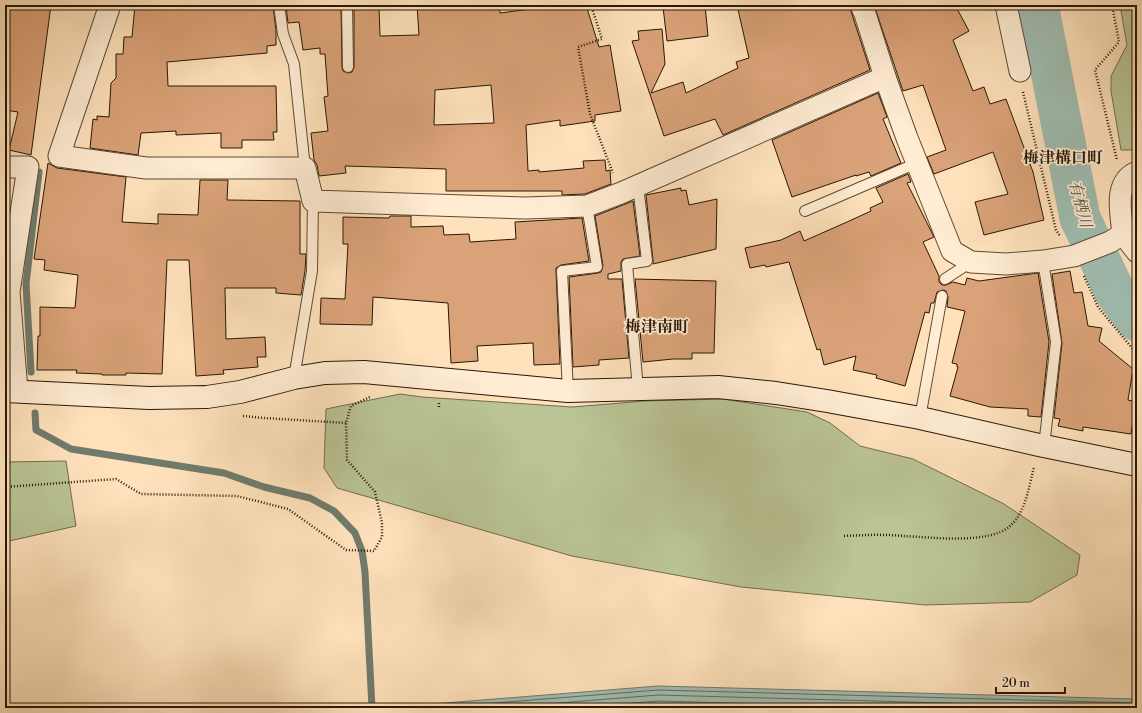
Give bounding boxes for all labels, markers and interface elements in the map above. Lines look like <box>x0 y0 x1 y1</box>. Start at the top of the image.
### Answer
district label: 梅津構口町 <box>1023 148 1103 168</box>
water label: 有栖川 <box>1064 178 1096 232</box>
district label: 梅津南町 <box>625 317 689 337</box>
scale bar <box>996 669 1065 695</box>
text: 20 m <box>1002 676 1030 691</box>

